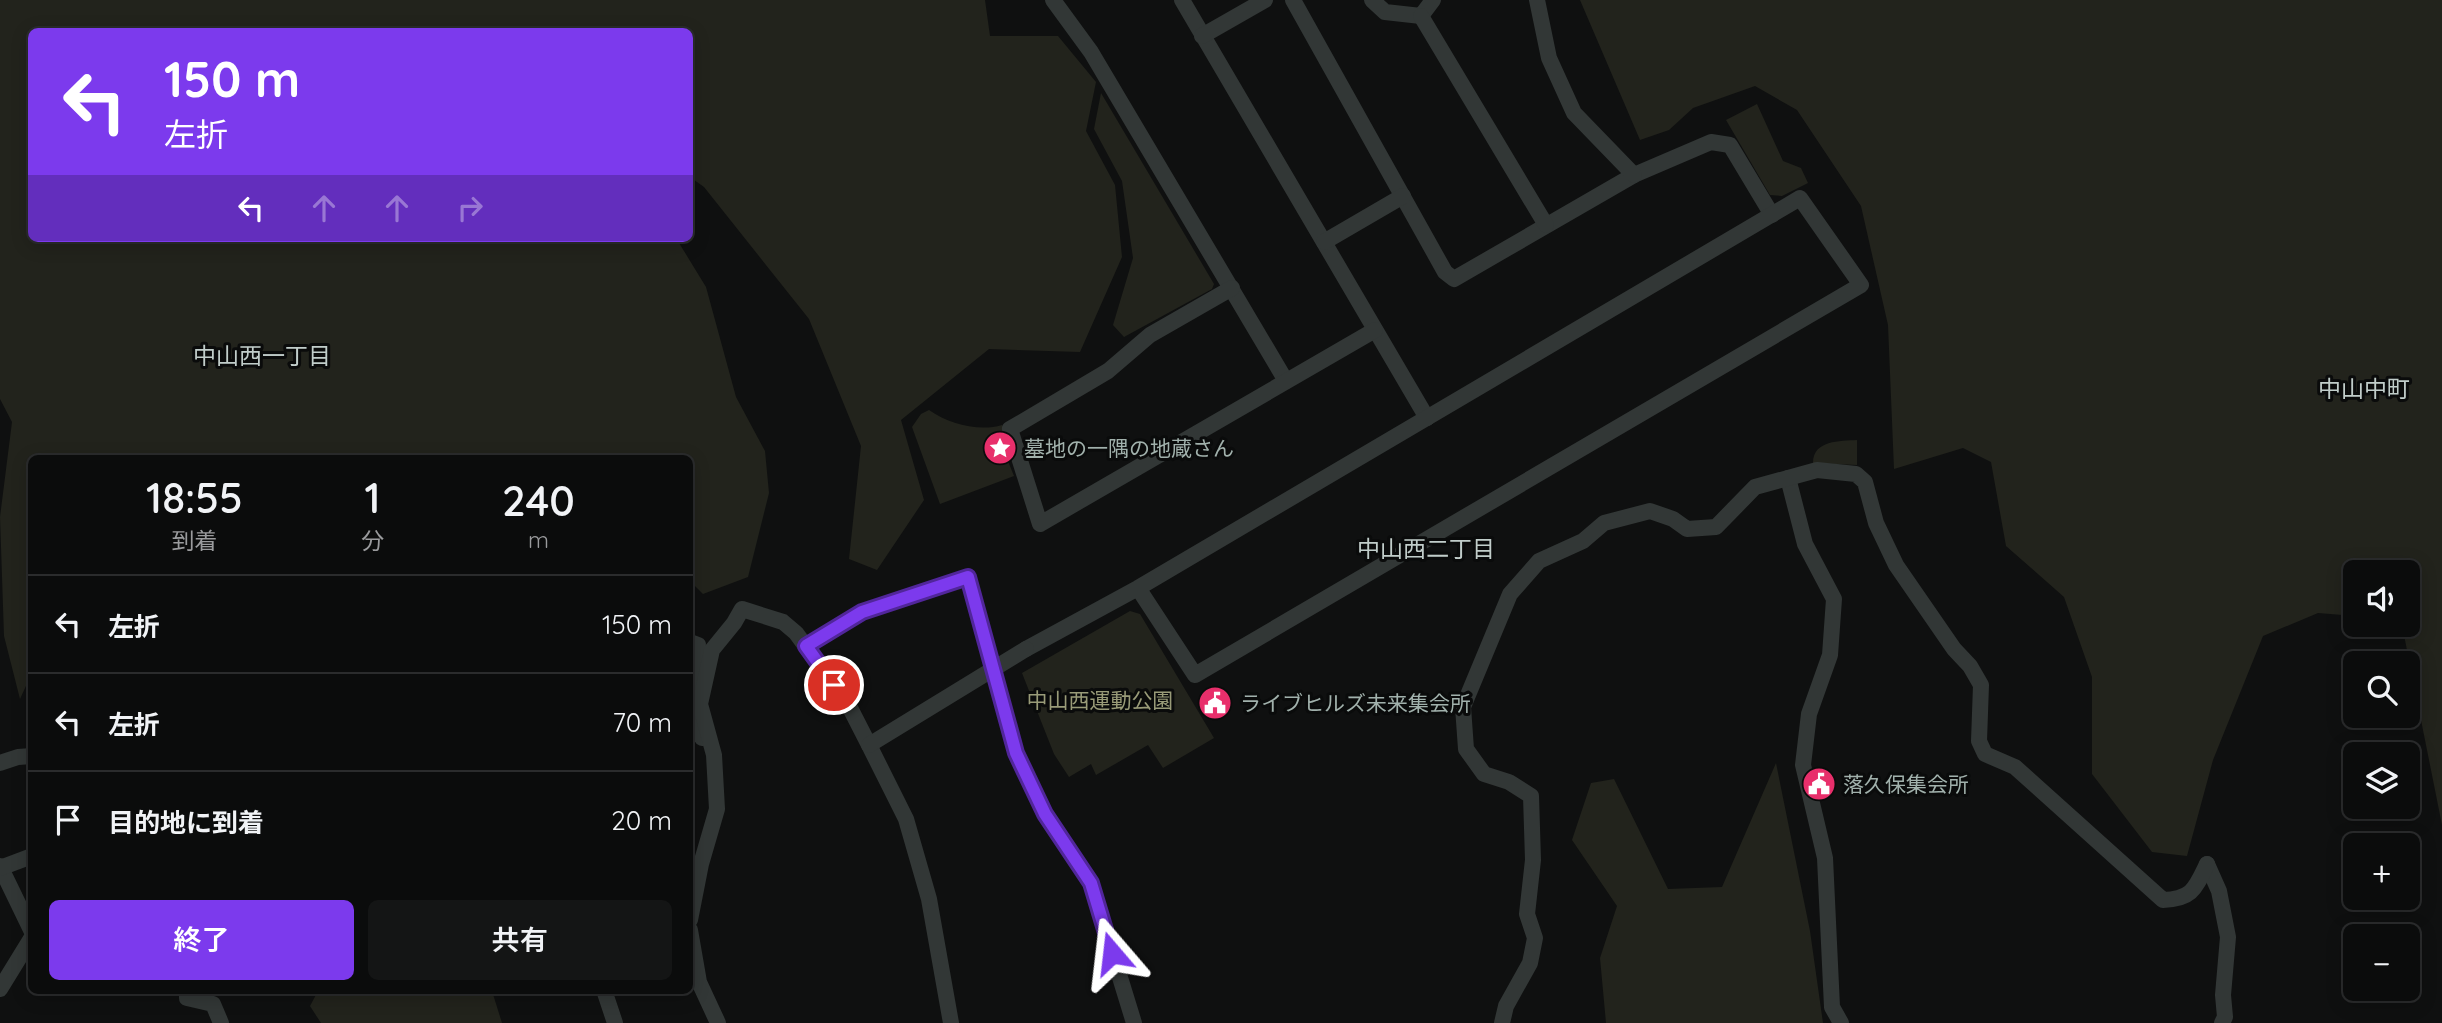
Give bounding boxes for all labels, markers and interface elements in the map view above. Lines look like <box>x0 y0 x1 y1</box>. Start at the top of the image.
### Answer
text: 150 m <box>164 48 300 109</box>
icon: left <box>49 56 140 147</box>
text: 左折 <box>164 114 228 154</box>
icon: left <box>232 189 270 227</box>
icon: ahead <box>305 189 343 227</box>
icon: ahead <box>378 189 416 227</box>
icon: right <box>451 189 489 227</box>
district label: 中山西一丁目 <box>193 341 331 370</box>
district label: 中山中町 <box>2318 374 2410 403</box>
place icon: 墓地の一隅の地蔵さん <box>981 429 1019 467</box>
place label: 墓地の一隅の地蔵さん <box>1024 435 1234 461</box>
text: 18:55 <box>146 471 243 524</box>
text: 1 <box>364 471 380 524</box>
text: 240 <box>502 474 575 527</box>
text: m <box>528 525 549 554</box>
text: 到着 <box>171 526 217 555</box>
text: 分 <box>361 526 384 555</box>
district label: 中山西二丁目 <box>1357 534 1495 563</box>
map controls <box>2343 560 2420 1001</box>
button: sound <box>2343 560 2420 637</box>
icon: left <box>49 605 87 643</box>
text: 150 m <box>602 608 672 641</box>
text: 左折 <box>108 610 160 643</box>
button: search <box>2343 651 2420 728</box>
pin <box>804 655 864 715</box>
icon: arrive <box>815 666 853 704</box>
public building icon: ライブヒルズ未来集会所 <box>1196 684 1234 722</box>
park label: 中山西運動公園 <box>1027 687 1174 713</box>
place label: ライブヒルズ未来集会所 <box>1240 690 1471 716</box>
icon: left <box>49 703 87 741</box>
text: 70 m <box>612 706 672 739</box>
text: 左折 <box>108 708 160 741</box>
button: layers <box>2343 742 2420 819</box>
public building icon: 落久保集会所 <box>1800 765 1838 803</box>
place label: 落久保集会所 <box>1843 771 1969 797</box>
icon: arrive <box>49 801 87 839</box>
text: 20 m <box>611 804 672 837</box>
text: 目的地に到着 <box>108 806 264 839</box>
button: + <box>2343 833 2420 910</box>
button: 終了 <box>49 900 354 980</box>
button: 共有 <box>368 900 672 980</box>
position arrow <box>1075 916 1149 990</box>
button: − <box>2343 924 2420 1001</box>

